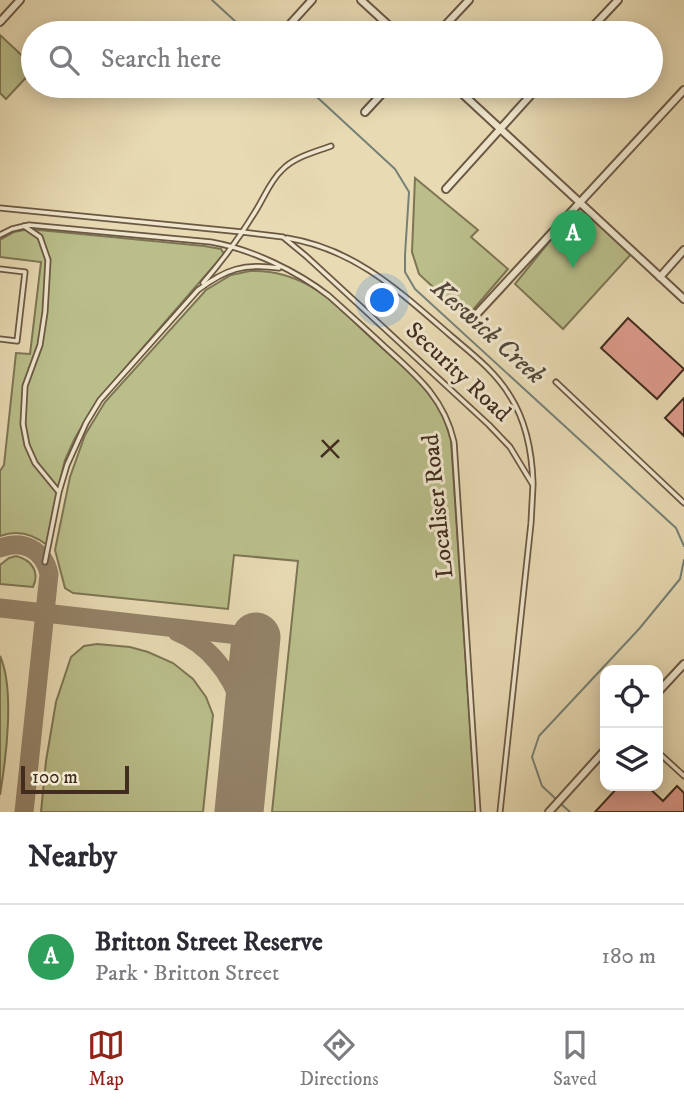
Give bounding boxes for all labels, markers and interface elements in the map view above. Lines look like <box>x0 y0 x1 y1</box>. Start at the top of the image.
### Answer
search box <box>21 21 663 98</box>
icon: search <box>45 41 83 79</box>
text: Search here <box>101 43 221 76</box>
pin: A <box>550 210 596 268</box>
water label: Keswick Creek <box>424 272 552 392</box>
your location <box>365 283 399 317</box>
street label: Security Road <box>399 316 517 428</box>
street label: Localiser Road <box>416 432 460 579</box>
map controls <box>600 665 663 791</box>
button: locate <box>600 665 663 728</box>
button: layers <box>600 728 663 791</box>
scale bar <box>21 763 130 795</box>
text: 100 m <box>32 766 78 789</box>
text: Nearby <box>28 839 117 876</box>
text: Britton Street Reserve <box>95 926 323 959</box>
text: A <box>44 942 58 971</box>
text: 180 m <box>601 942 656 971</box>
text: Park · Britton Street <box>95 959 279 988</box>
tab: Map <box>87 1026 125 1091</box>
tab: Directions <box>300 1026 379 1091</box>
tab: Saved <box>553 1026 597 1091</box>

